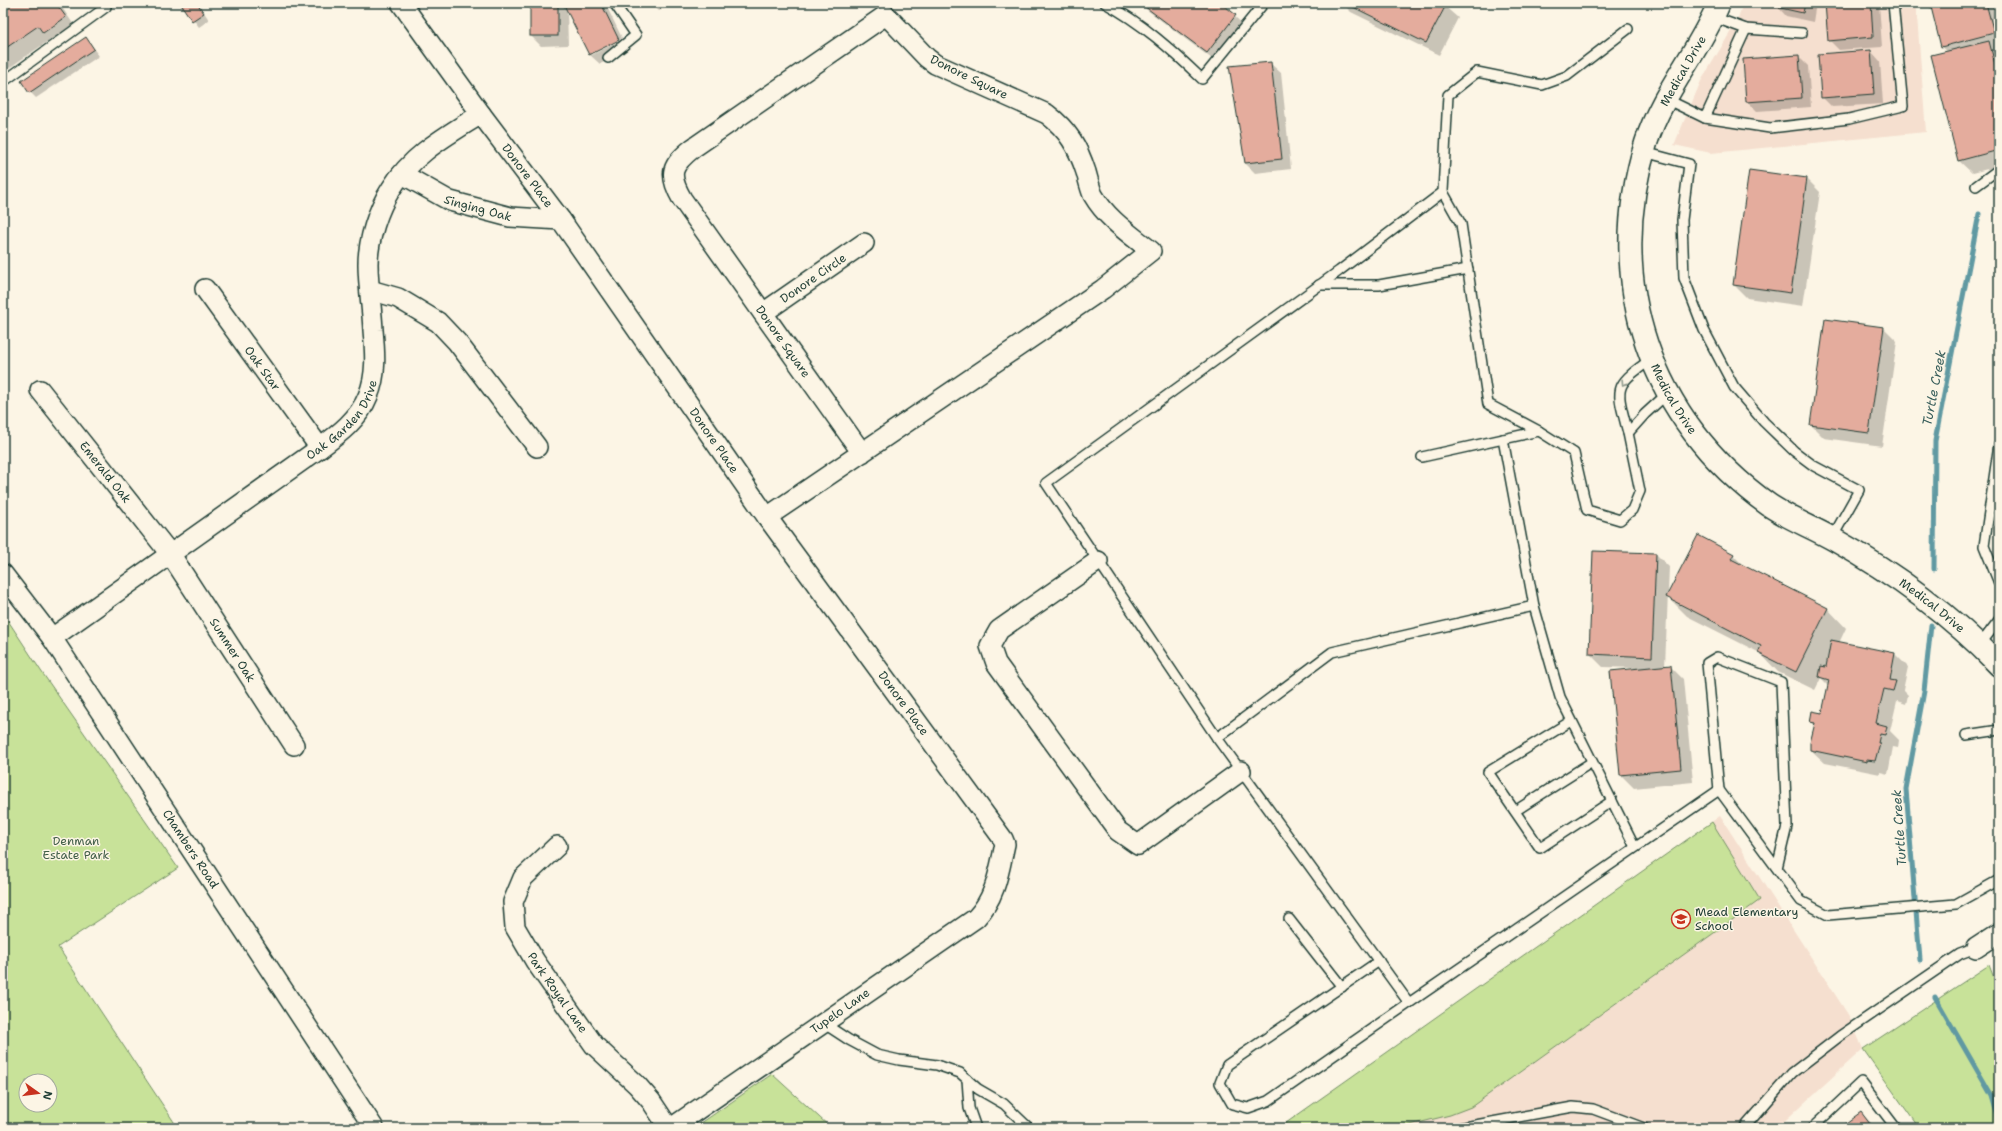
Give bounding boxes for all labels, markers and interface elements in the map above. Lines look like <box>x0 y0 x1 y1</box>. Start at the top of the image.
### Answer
street label: Medical Drive <box>1656 32 1710 109</box>
street label: Donore Square <box>927 51 1011 103</box>
street label: Donore Place <box>498 140 557 211</box>
street label: Singing Oak <box>441 191 514 225</box>
street label: Donore Circle <box>777 250 850 307</box>
street label: Donore Square <box>752 302 814 381</box>
street label: Oak Star <box>241 343 284 394</box>
water label: Turtle Creek <box>1918 348 1950 427</box>
street label: Medical Drive <box>1647 361 1701 438</box>
street label: Oak Garden Drive <box>303 378 381 463</box>
one-way arrow <box>1621 379 1628 386</box>
street label: Donore Place <box>686 405 742 476</box>
street label: Emerald Oak <box>76 438 135 506</box>
street label: Medical Drive <box>1896 575 1968 636</box>
street label: Summer Oak <box>206 615 259 685</box>
street label: Donore Place <box>875 668 933 739</box>
water label: Turtle Creek <box>1888 789 1910 867</box>
street label: Chambers Road <box>159 806 223 892</box>
park label: Denman Estate Park <box>43 833 110 863</box>
place label: Mead Elementary School <box>1695 904 1798 934</box>
school or university icon: Mead Elementary School <box>1670 908 1692 930</box>
street label: Park Royal Lane <box>524 949 591 1036</box>
street label: Tupelo Lane <box>807 984 873 1037</box>
north arrow <box>18 1073 58 1113</box>
text: N <box>39 1089 56 1102</box>

